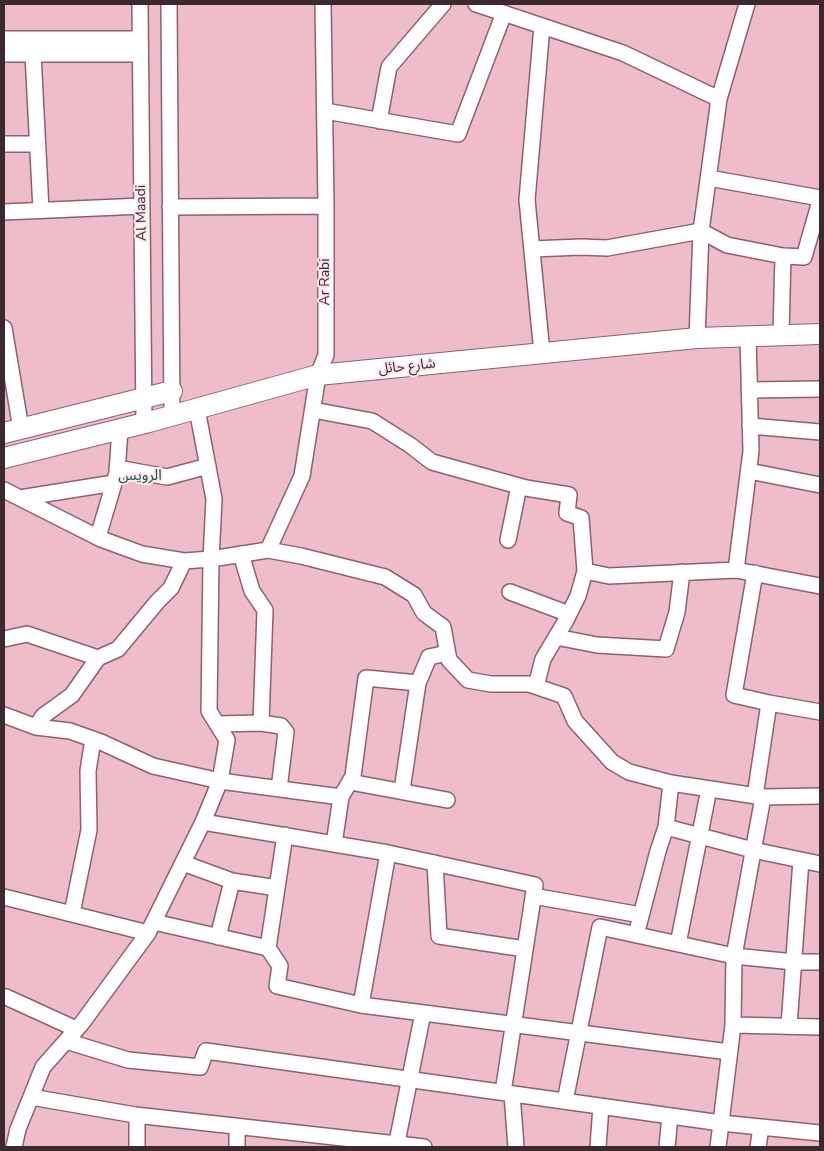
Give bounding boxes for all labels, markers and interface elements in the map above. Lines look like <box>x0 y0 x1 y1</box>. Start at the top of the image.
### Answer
street label: Al Maadi <box>133 185 151 241</box>
street label: Ar Rabi <box>318 259 334 305</box>
street label: شارع حائل <box>378 356 436 378</box>
district label: الرويس <box>118 467 162 485</box>

